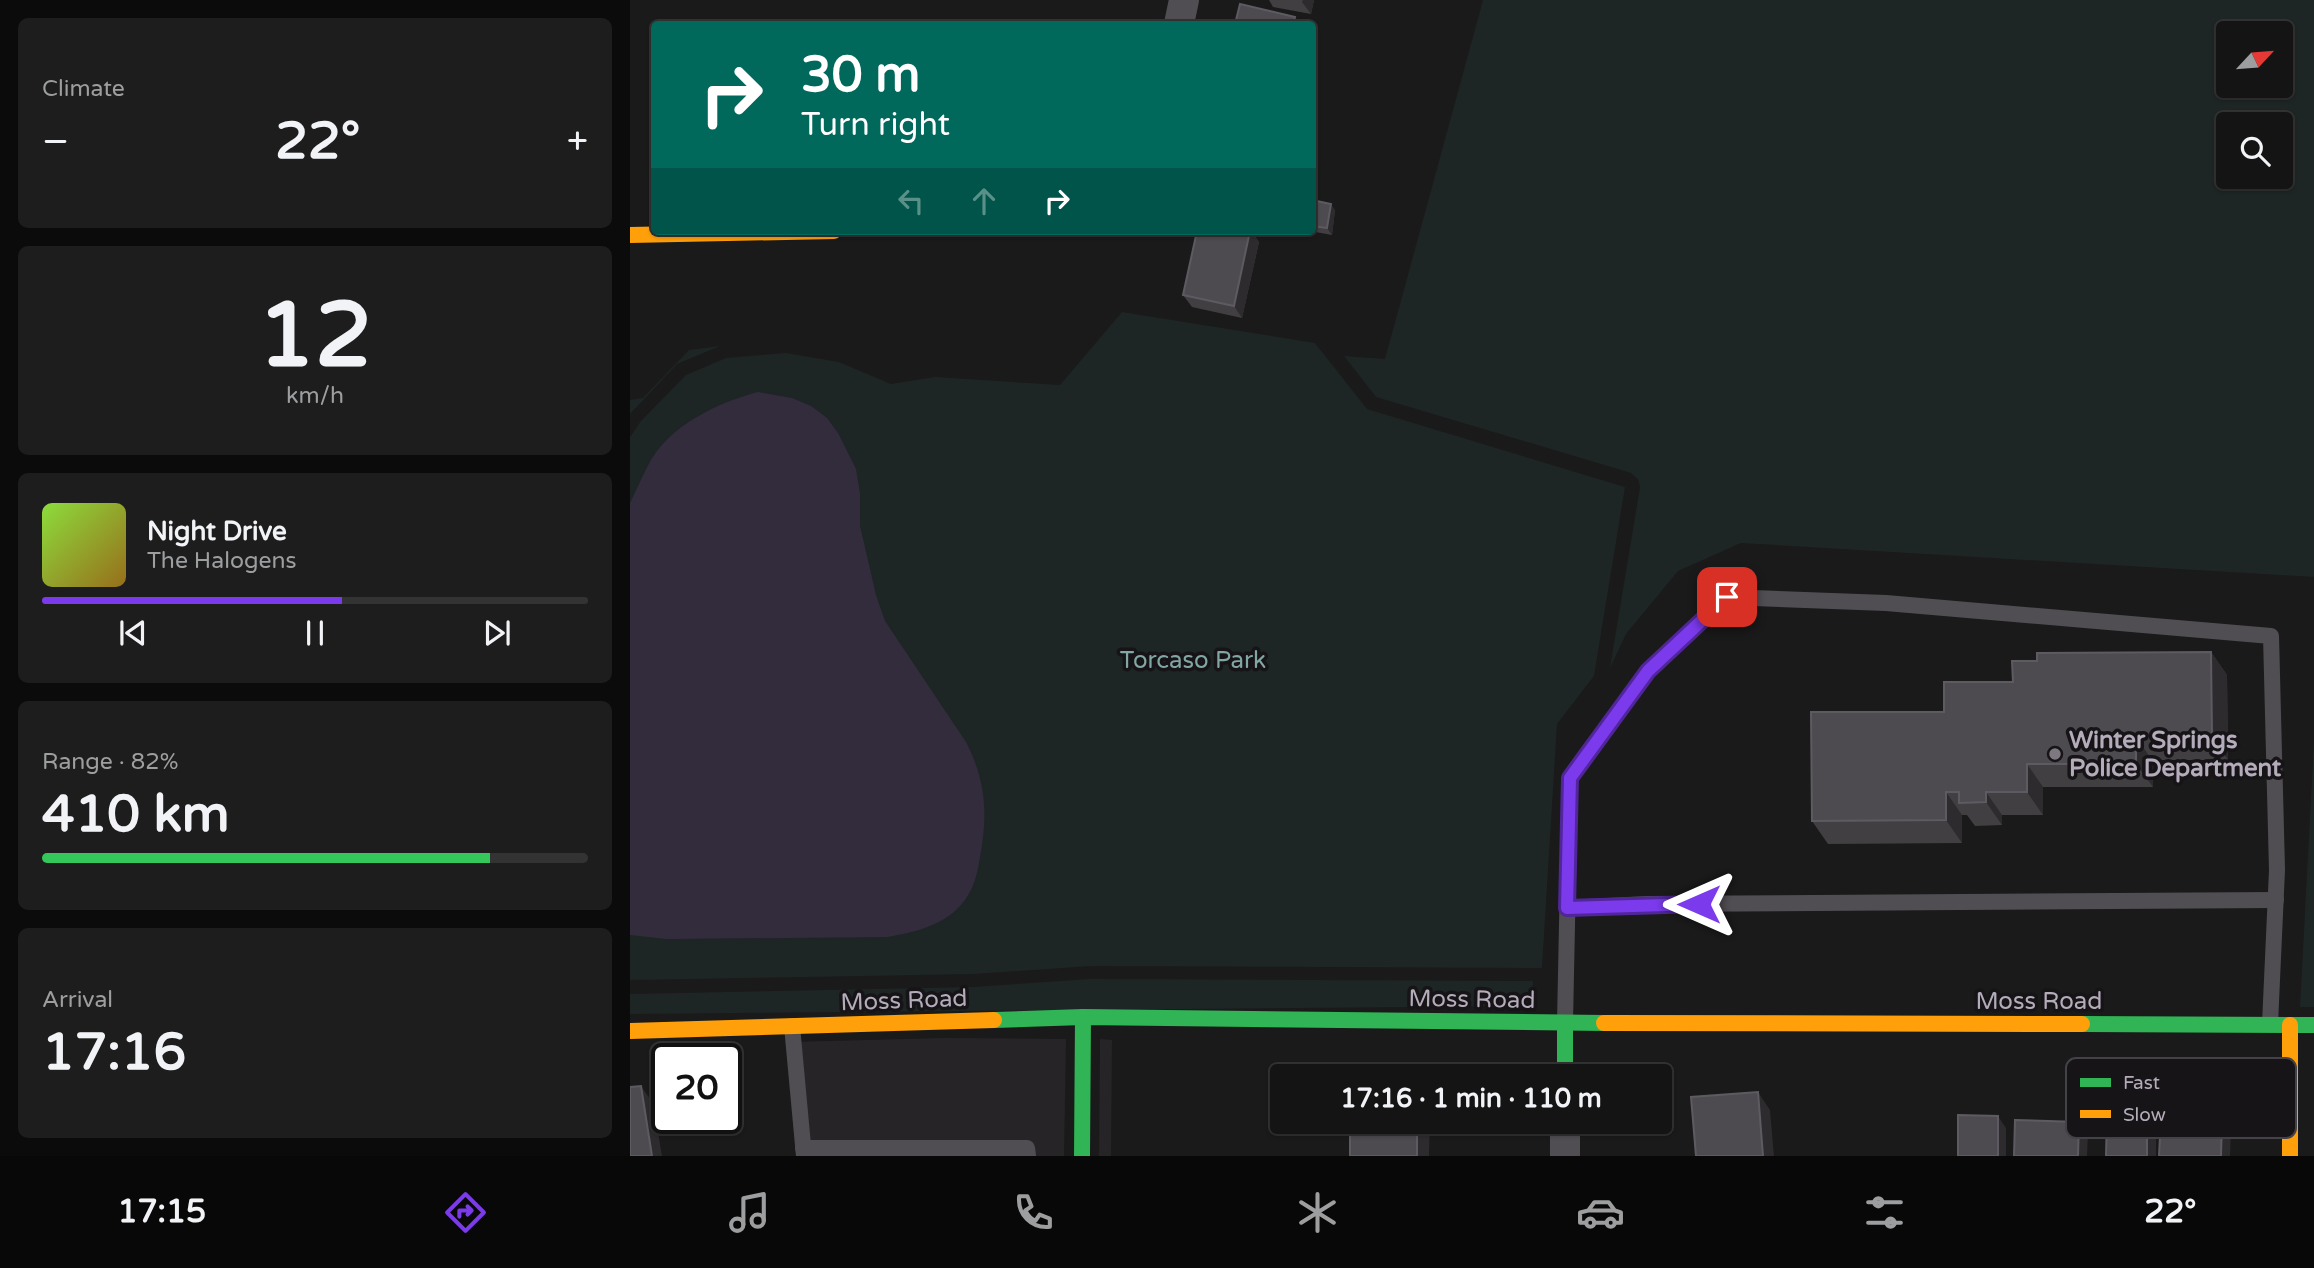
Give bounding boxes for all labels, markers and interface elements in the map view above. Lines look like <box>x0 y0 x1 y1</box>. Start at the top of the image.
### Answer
north arrow <box>2216 21 2292 98</box>
map controls <box>2216 21 2293 189</box>
text: 30 m <box>801 46 920 105</box>
icon: right <box>686 49 777 140</box>
text: Climate <box>42 75 125 103</box>
text: Turn right <box>801 106 950 144</box>
text: 22° <box>275 110 360 173</box>
button: search <box>2216 112 2293 189</box>
text: − <box>42 119 69 165</box>
text: + <box>567 119 588 165</box>
icon: left <box>892 182 930 220</box>
icon: ahead <box>965 182 1003 220</box>
icon: right <box>1038 182 1076 220</box>
text: 12 <box>258 281 372 391</box>
text: km/h <box>286 382 344 410</box>
text: Night Drive <box>147 516 287 547</box>
text: The Halogens <box>147 547 296 575</box>
pin <box>1697 567 1757 627</box>
icon: arrive <box>1708 578 1746 616</box>
icon: previous <box>114 614 152 652</box>
icon: pause <box>296 614 334 652</box>
icon: next <box>478 614 516 652</box>
park label: Torcaso Park <box>1120 646 1266 675</box>
place label: Winter Springs Police Department <box>2069 726 2282 783</box>
marker: Winter Springs Police Department <box>2047 746 2063 762</box>
text: Range · 82% <box>42 748 178 776</box>
text: 410 km <box>42 783 230 846</box>
position arrow <box>1662 867 1736 941</box>
street label: Moss Road <box>840 984 968 1017</box>
street label: Moss Road <box>1408 984 1536 1015</box>
text: Arrival <box>42 986 113 1014</box>
street label: Moss Road <box>1975 987 2103 1016</box>
text: 17:16 <box>42 1021 186 1084</box>
speed limit sign: 20 <box>651 1043 742 1134</box>
legend <box>2066 1058 2296 1138</box>
text: Fast <box>2123 1072 2160 1094</box>
text: 17:16 · 1 min · 110 m <box>1340 1083 1602 1114</box>
text: Slow <box>2123 1104 2166 1126</box>
icon: directions <box>441 1188 490 1237</box>
icon: music <box>725 1188 774 1237</box>
icon: phone <box>1009 1188 1058 1237</box>
icon: climate <box>1293 1188 1342 1237</box>
icon: car <box>1576 1188 1625 1237</box>
icon: filters <box>1860 1188 1909 1237</box>
text: 17:15 <box>117 1193 206 1231</box>
text: 22° <box>2144 1193 2196 1231</box>

